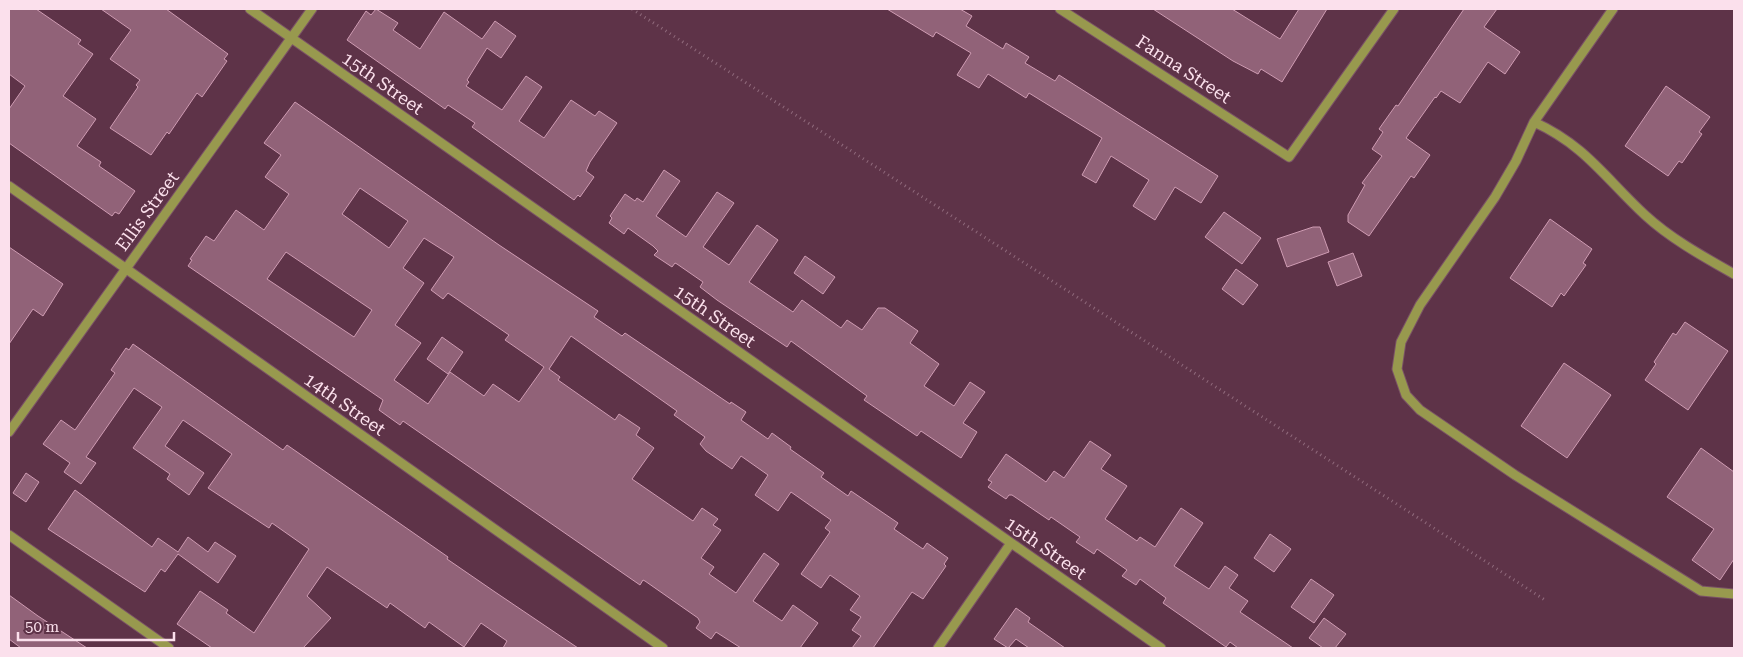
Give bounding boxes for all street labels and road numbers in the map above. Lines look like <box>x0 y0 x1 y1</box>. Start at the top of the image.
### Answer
street label: Fanna Street <box>1133 31 1236 108</box>
street label: 15th Street <box>338 47 428 119</box>
street label: Ellis Street <box>111 167 183 255</box>
street label: 15th Street <box>670 280 760 352</box>
street label: 14th Street <box>300 368 390 440</box>
street label: 15th Street <box>1001 512 1091 584</box>

